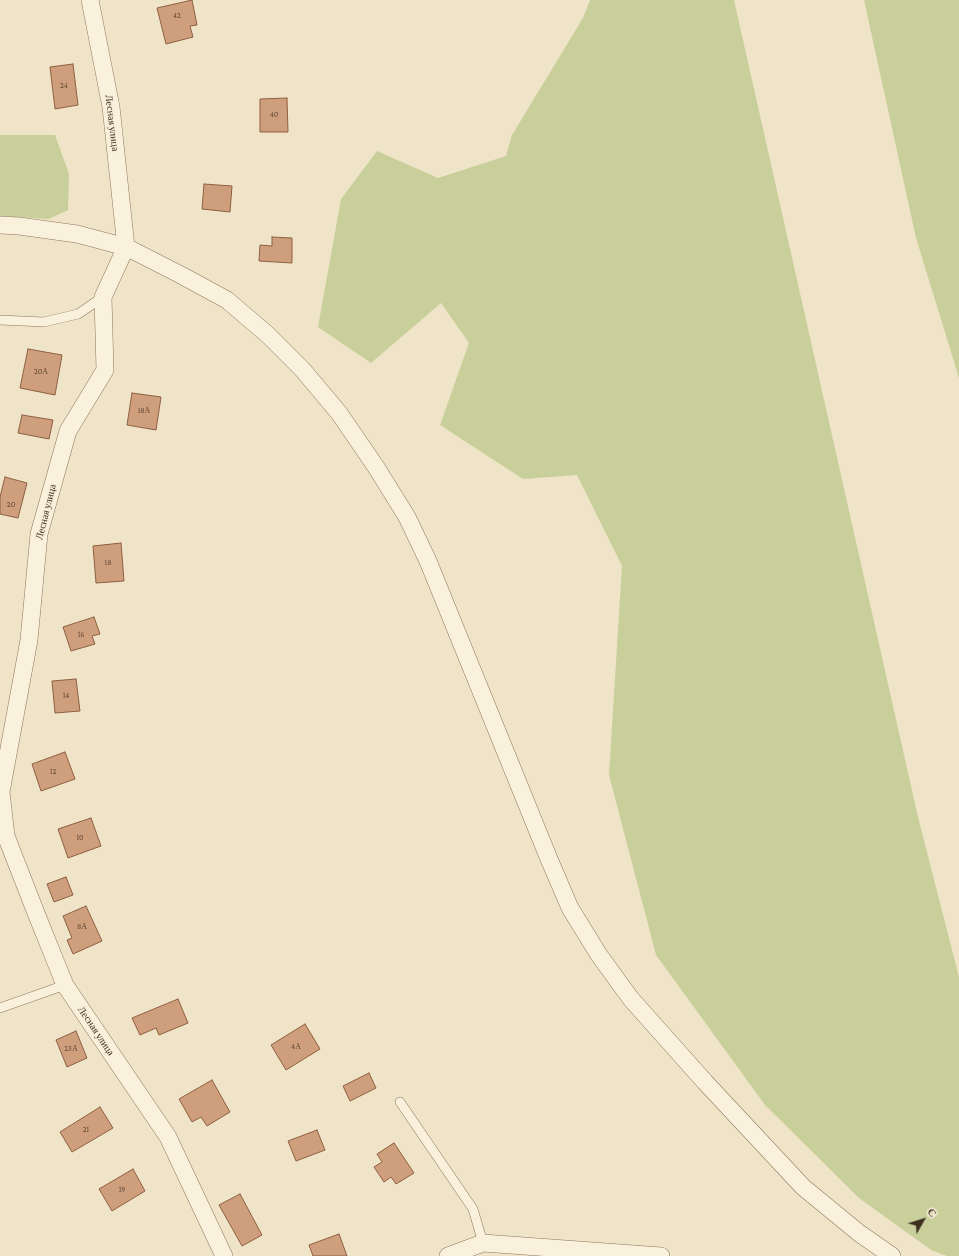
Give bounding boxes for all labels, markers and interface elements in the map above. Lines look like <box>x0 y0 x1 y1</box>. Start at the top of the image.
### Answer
house number: 42 <box>173 11 181 21</box>
house number: 24 <box>60 81 68 91</box>
street label: Лесная улица <box>103 94 121 152</box>
house number: 40 <box>270 110 278 120</box>
house number: 20А <box>34 367 48 377</box>
house number: 18А <box>138 406 150 416</box>
street label: Лесная улица <box>33 483 59 541</box>
house number: 20 <box>7 500 15 510</box>
house number: 18 <box>105 558 111 568</box>
house number: 16 <box>78 630 84 640</box>
house number: 14 <box>63 691 69 701</box>
house number: 12 <box>50 767 56 777</box>
house number: 10 <box>76 833 84 843</box>
house number: 8А <box>77 922 87 932</box>
street label: Лесная улица <box>75 1004 117 1058</box>
house number: 4А <box>291 1042 301 1052</box>
house number: 23А <box>64 1044 78 1054</box>
house number: 21 <box>83 1125 89 1135</box>
house number: 19 <box>119 1185 125 1195</box>
north arrow <box>903 1200 943 1240</box>
text: С <box>925 1206 939 1219</box>

